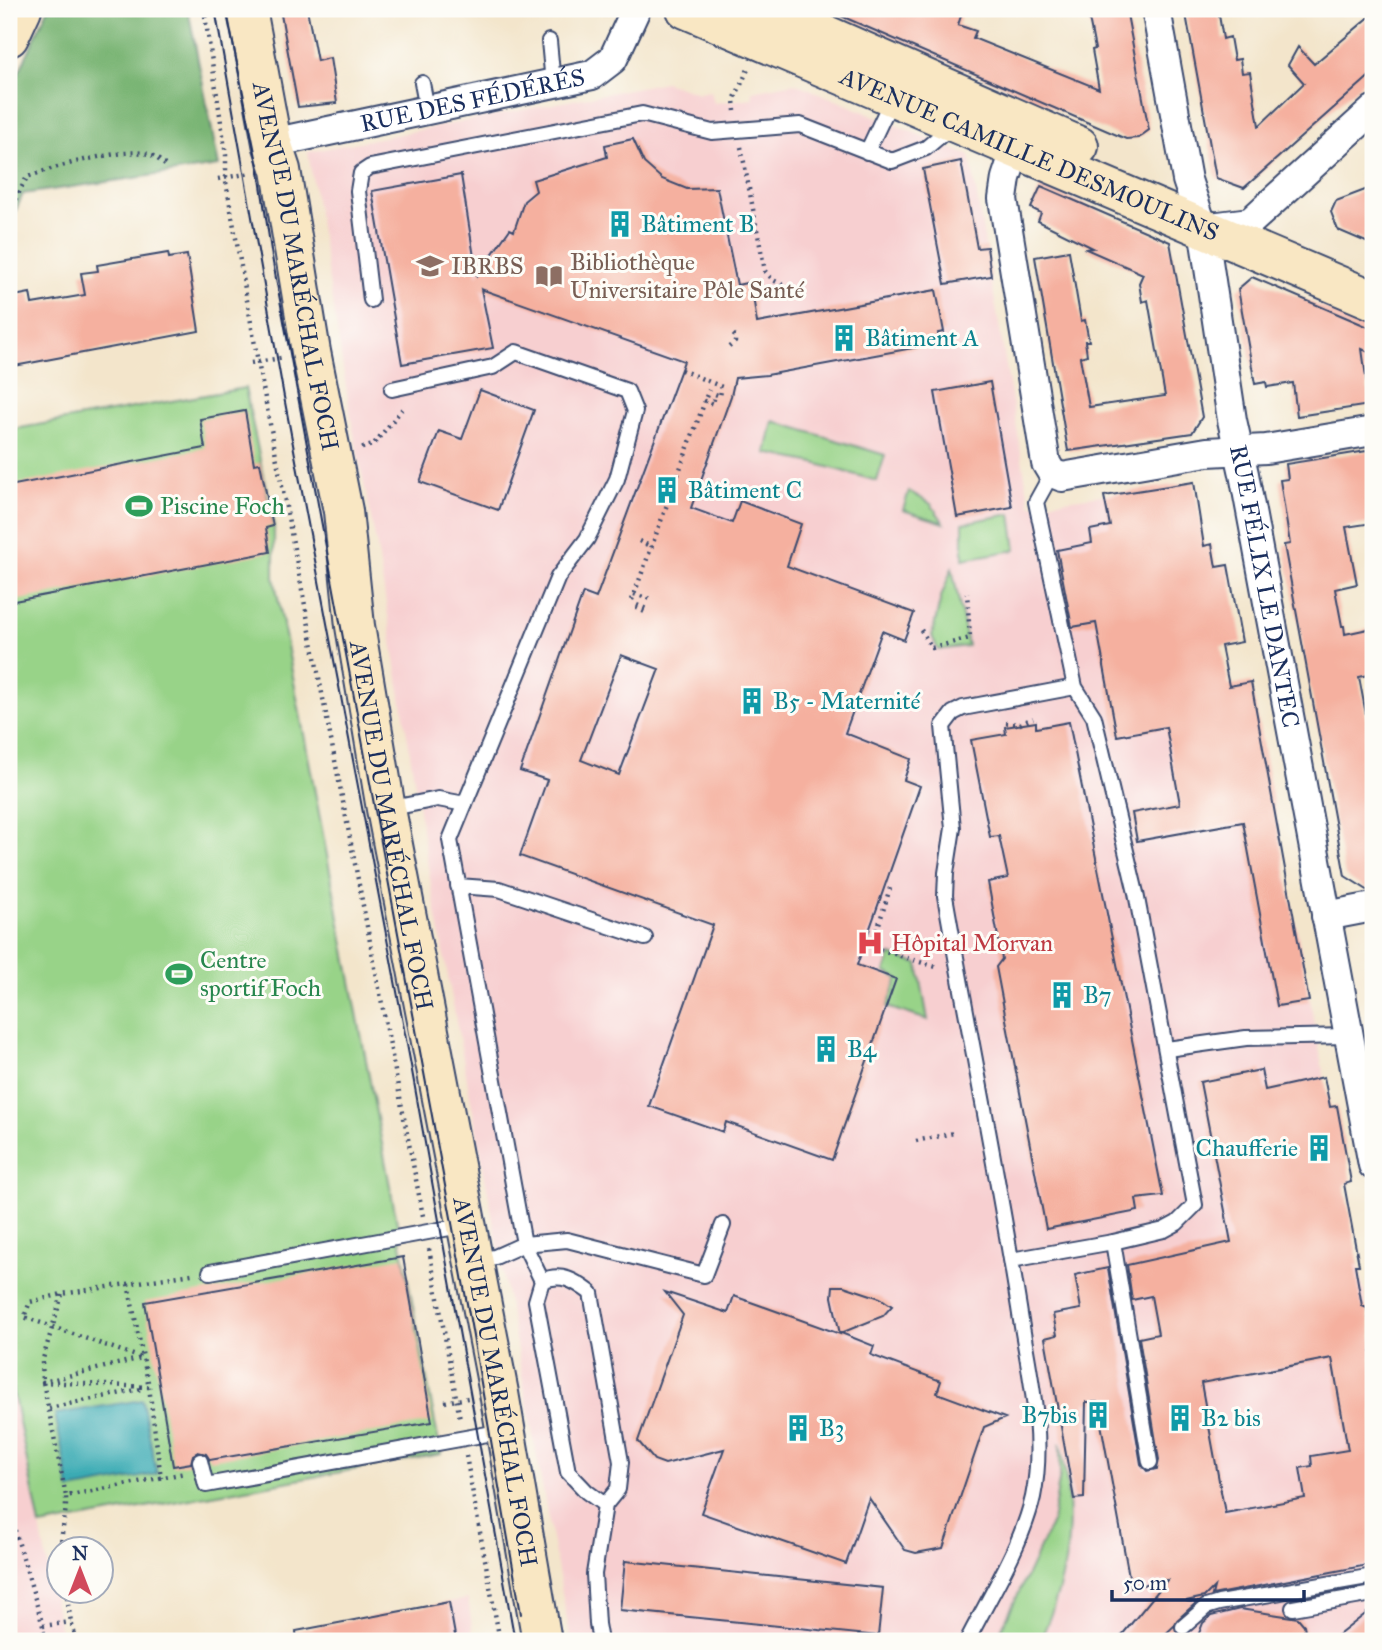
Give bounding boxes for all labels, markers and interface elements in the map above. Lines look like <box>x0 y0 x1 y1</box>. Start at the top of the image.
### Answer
street label: AVENUE CAMILLE DESMOULINS <box>835 61 1223 248</box>
street label: RUE DES FÉDÉRÉS <box>357 62 588 139</box>
street label: AVENUE DU MARÉCHAL FOCH <box>246 78 346 453</box>
building icon: Bâtiment B <box>605 209 635 239</box>
place label: Bâtiment B <box>641 209 755 239</box>
place label: Bibliothèque Universitaire Pôle Santé <box>570 247 805 305</box>
school or university icon: IBRBS <box>415 251 445 281</box>
place label: IBRBS <box>451 251 524 281</box>
library icon: Bibliothèque Universitaire Pôle Santé <box>534 261 564 291</box>
building icon: Bâtiment A <box>829 323 859 353</box>
place label: Bâtiment A <box>865 323 979 353</box>
street label: RUE FÉLIX LE DANTEC <box>1223 442 1306 730</box>
building icon: Bâtiment C <box>652 475 682 505</box>
place label: Bâtiment C <box>688 475 802 505</box>
sports icon: Piscine Foch <box>124 491 154 521</box>
place label: Piscine Foch <box>160 491 285 521</box>
street label: AVENUE DU MARÉCHAL FOCH <box>343 638 440 1013</box>
building icon: B5 - Maternité <box>737 686 767 716</box>
place label: B5 - Maternité <box>773 686 921 716</box>
hospital icon: Hôpital Morvan <box>855 928 885 958</box>
place label: Hôpital Morvan <box>891 928 1053 958</box>
place label: Centre sportif Foch <box>200 945 321 1003</box>
sports icon: Centre sportif Foch <box>164 959 194 989</box>
building icon: B7 <box>1047 980 1077 1010</box>
place label: B7 <box>1083 980 1112 1010</box>
building icon: B4 <box>811 1034 841 1064</box>
place label: B4 <box>847 1034 877 1064</box>
place label: Chaufferie <box>1196 1133 1298 1163</box>
building icon: Chaufferie <box>1304 1133 1334 1163</box>
street label: AVENUE DU MARÉCHAL FOCH <box>446 1194 544 1569</box>
place label: B7bis <box>1021 1400 1077 1430</box>
building icon: B7bis <box>1083 1400 1113 1430</box>
building icon: B2 bis <box>1165 1403 1195 1433</box>
place label: B2 bis <box>1201 1403 1261 1433</box>
building icon: B3 <box>783 1413 813 1443</box>
place label: B3 <box>819 1413 844 1443</box>
north arrow <box>46 1534 116 1604</box>
text: N <box>72 1542 88 1565</box>
scale bar <box>1112 1559 1305 1603</box>
text: 50 m <box>1123 1570 1168 1596</box>

